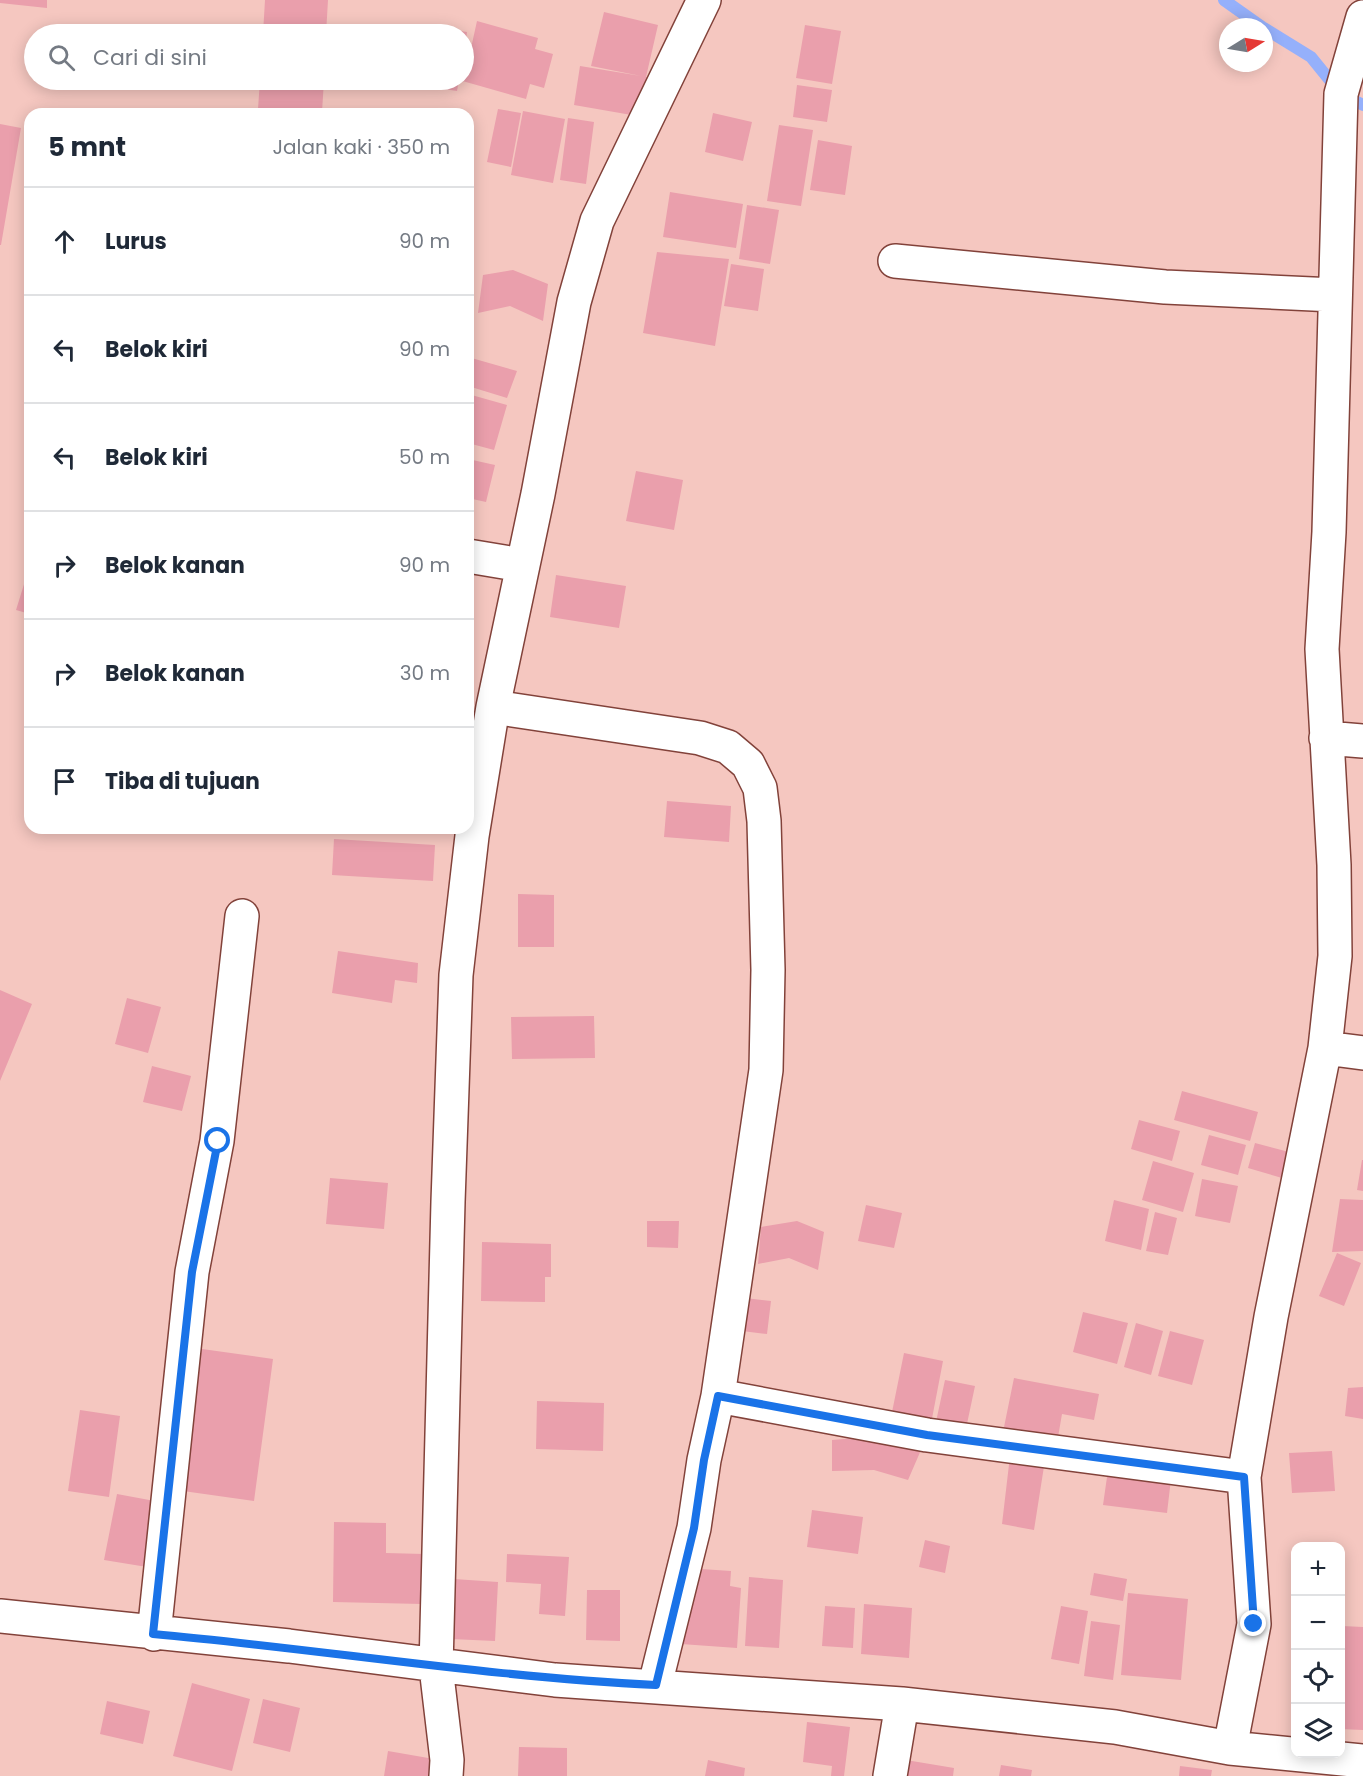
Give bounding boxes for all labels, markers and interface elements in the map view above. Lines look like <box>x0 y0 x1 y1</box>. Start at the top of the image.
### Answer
north arrow <box>1219 18 1273 72</box>
search box <box>24 24 474 90</box>
icon: search <box>45 41 78 74</box>
text: Cari di sini <box>93 42 207 73</box>
text: 5 mnt <box>48 129 126 165</box>
text: Jalan kaki · 350 m <box>273 133 450 161</box>
icon: ahead <box>48 225 81 258</box>
text: Lurus <box>105 226 167 257</box>
text: 90 m <box>399 227 450 255</box>
icon: left <box>48 333 81 366</box>
text: Belok kiri <box>105 334 208 365</box>
text: 90 m <box>399 335 450 363</box>
icon: left <box>48 441 81 474</box>
text: Belok kiri <box>105 442 208 473</box>
text: 50 m <box>399 443 450 471</box>
icon: right <box>48 549 81 582</box>
text: Belok kanan <box>105 550 245 581</box>
text: 90 m <box>399 551 450 579</box>
icon: right <box>48 657 81 690</box>
text: Belok kanan <box>105 658 245 689</box>
text: 30 m <box>400 659 450 687</box>
icon: arrive <box>48 765 81 798</box>
text: Tiba di tujuan <box>105 766 260 797</box>
route start <box>204 1127 230 1153</box>
map controls <box>1291 1542 1345 1758</box>
button: + <box>1291 1542 1345 1596</box>
button: − <box>1291 1596 1345 1650</box>
route end <box>1240 1610 1266 1636</box>
button: locate <box>1291 1650 1345 1704</box>
button: layers <box>1291 1704 1345 1758</box>

